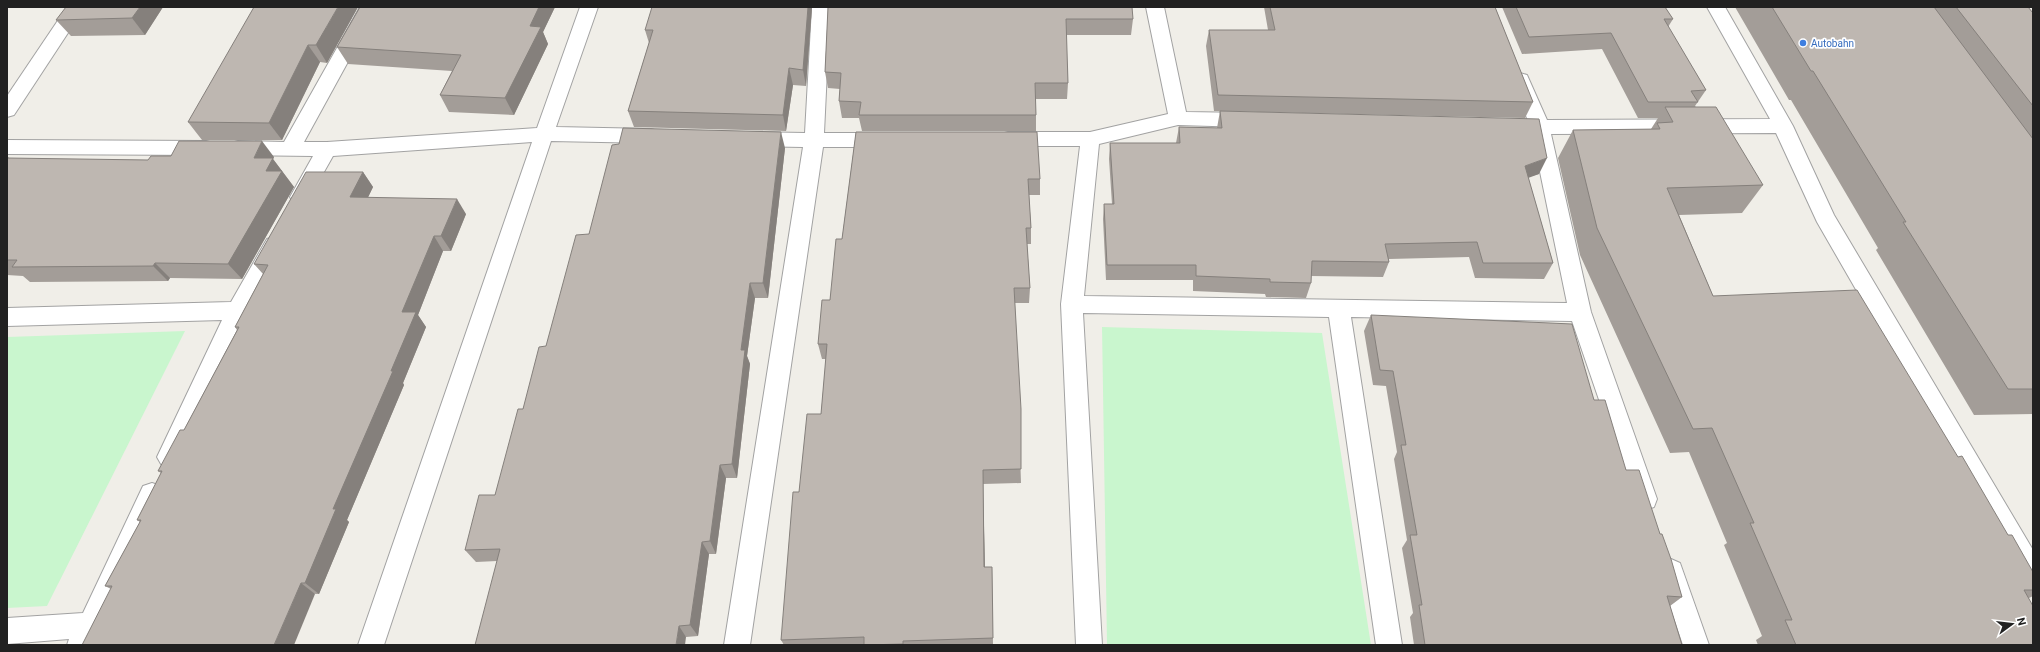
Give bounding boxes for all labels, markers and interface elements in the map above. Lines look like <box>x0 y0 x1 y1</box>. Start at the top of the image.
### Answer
marker: Autobahn <box>1798 38 1808 48</box>
place label: Autobahn <box>1811 38 1854 49</box>
north arrow <box>1992 604 2032 644</box>
text: N <box>2014 616 2029 627</box>

